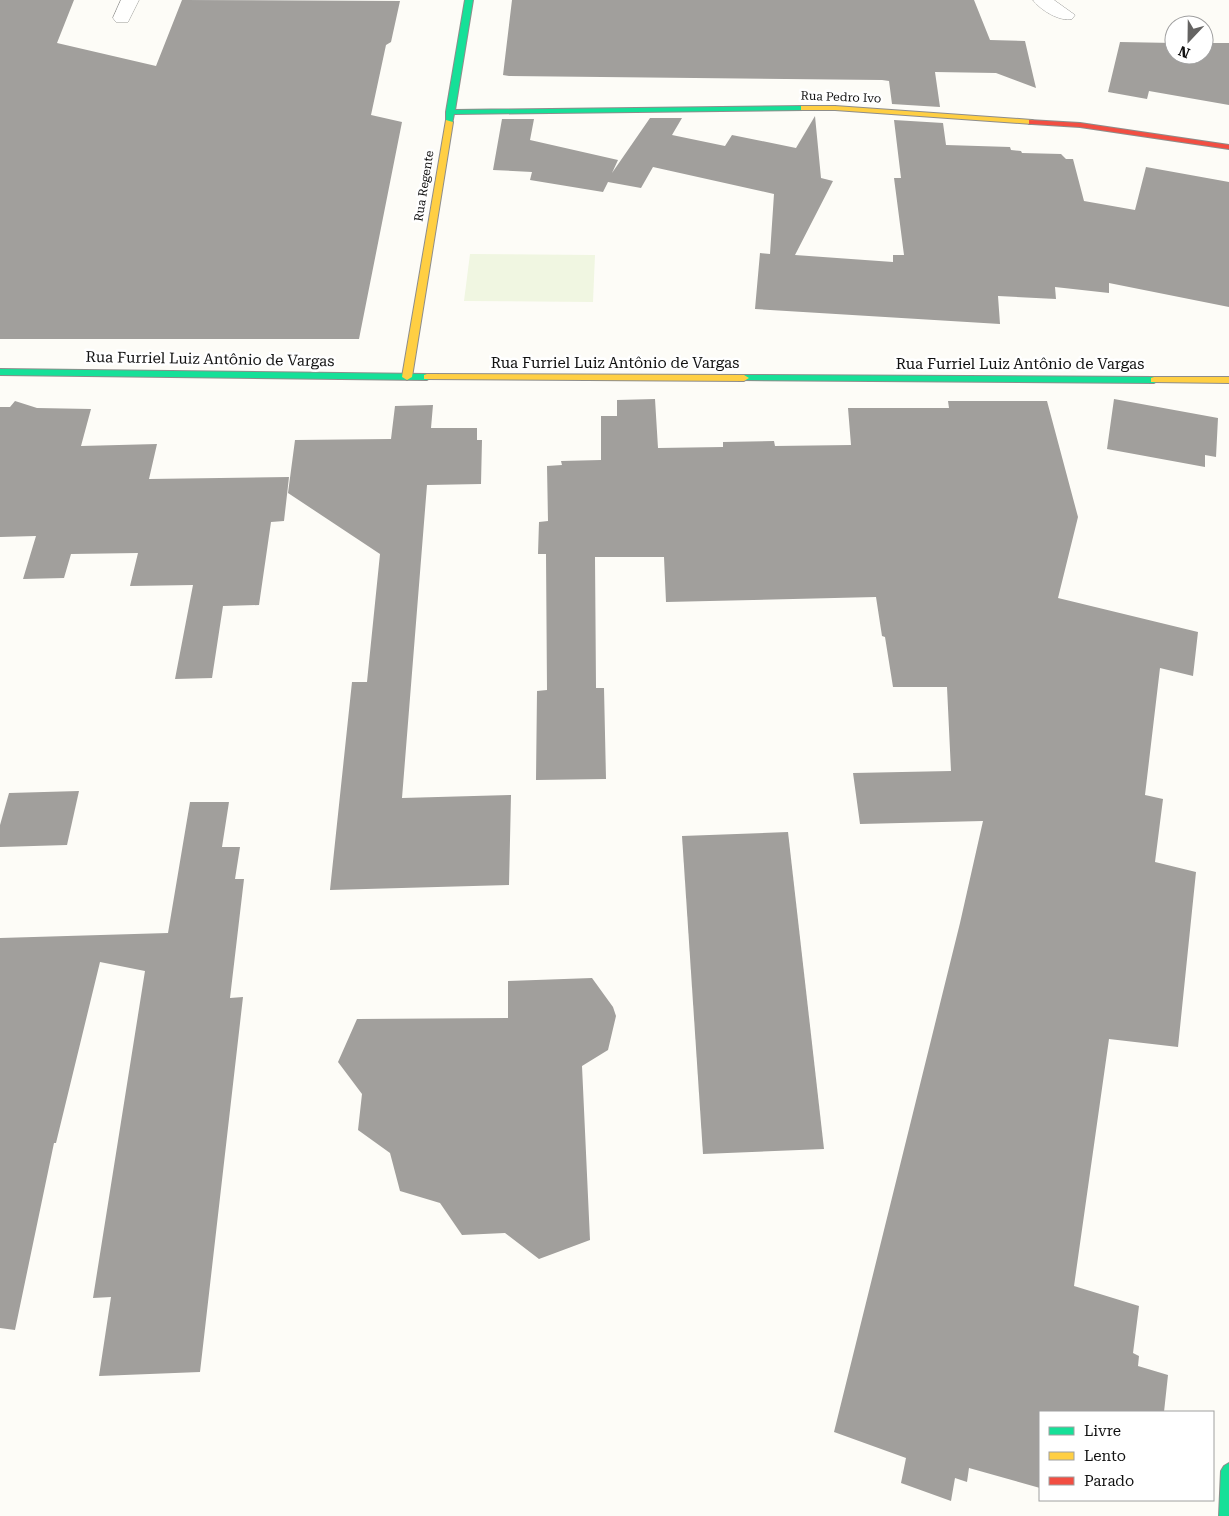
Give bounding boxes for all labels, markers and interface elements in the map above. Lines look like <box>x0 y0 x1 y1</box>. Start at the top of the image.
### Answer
north arrow <box>1164 15 1214 65</box>
text: N <box>1176 43 1192 61</box>
street label: Rua Pedro Ivo <box>800 89 882 105</box>
street label: Rua Regente <box>411 149 437 222</box>
street label: Rua Furriel Luiz Antônio de Vargas <box>85 348 335 370</box>
street label: Rua Furriel Luiz Antônio de Vargas <box>491 354 739 372</box>
street label: Rua Furriel Luiz Antônio de Vargas <box>896 355 1144 373</box>
legend <box>1039 1411 1214 1501</box>
text: Livre <box>1084 1422 1121 1440</box>
text: Lento <box>1084 1447 1126 1465</box>
text: Parado <box>1084 1472 1134 1490</box>

